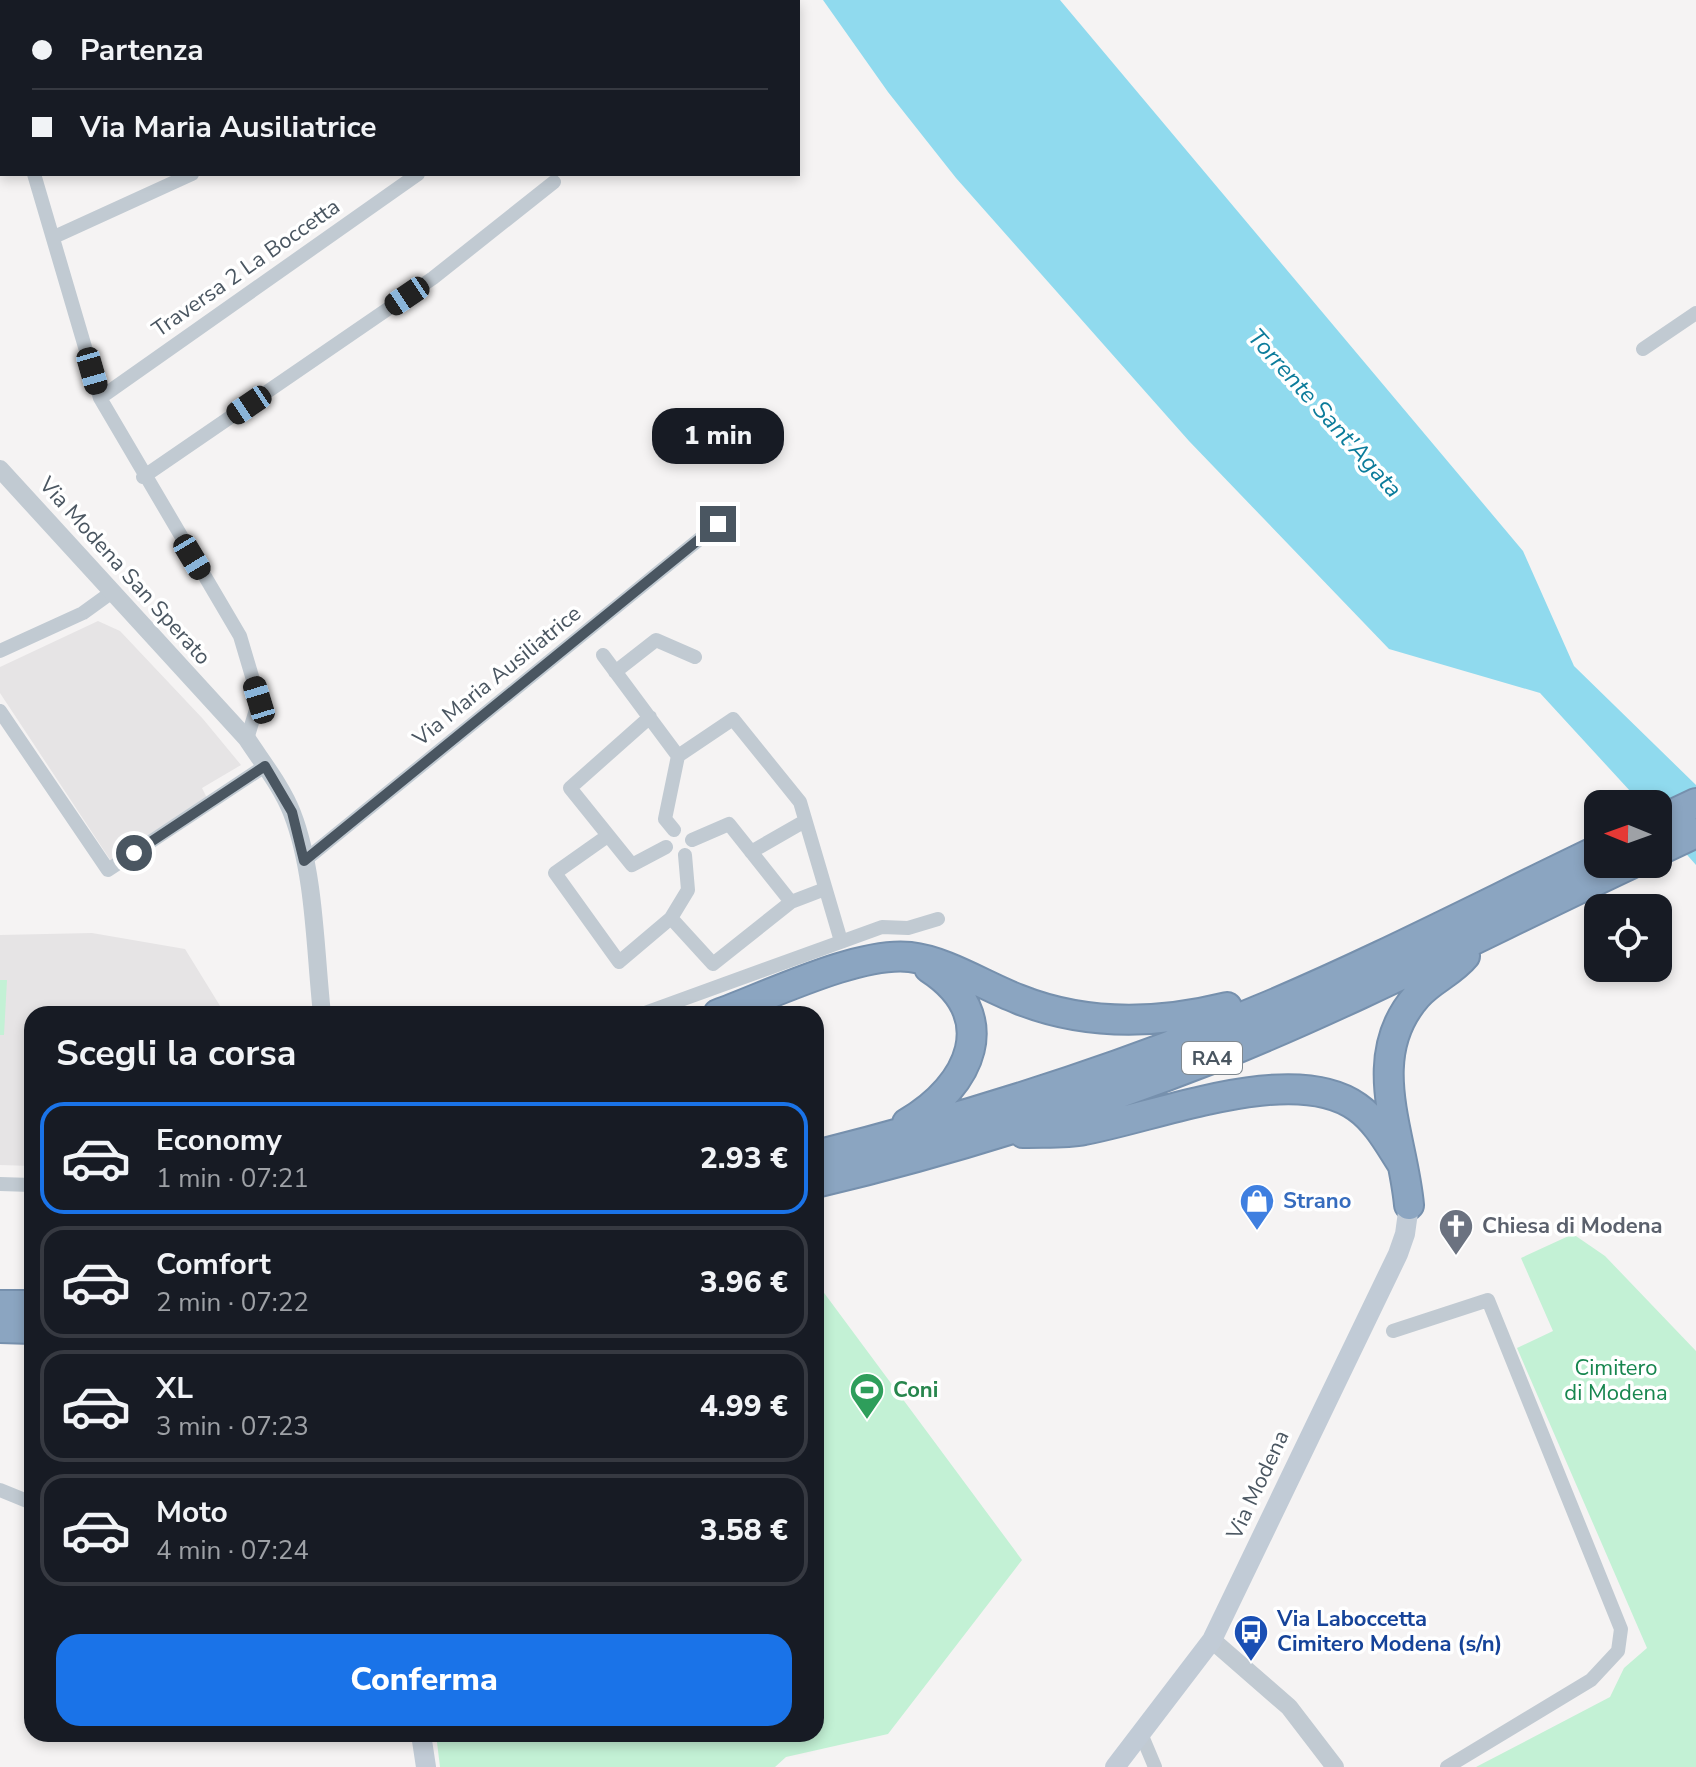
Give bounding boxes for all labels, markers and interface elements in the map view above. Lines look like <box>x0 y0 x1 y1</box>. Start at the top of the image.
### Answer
text: Partenza <box>80 30 204 71</box>
text: Via Maria Ausiliatrice <box>80 107 377 148</box>
street label: Traversa 2 La Boccetta <box>146 192 346 344</box>
car <box>380 273 434 319</box>
water label: Torrente Sant'Agata <box>1241 322 1409 504</box>
car <box>74 345 110 397</box>
car <box>222 382 276 428</box>
callout: 1 min <box>652 408 784 464</box>
text: 1 min <box>684 418 752 453</box>
street label: Via Modena San Sperato <box>32 470 218 672</box>
route end <box>700 506 736 542</box>
car <box>169 530 215 584</box>
street label: Via Maria Ausiliatrice <box>406 599 587 754</box>
car <box>241 674 277 726</box>
north arrow <box>1584 790 1672 878</box>
map controls <box>1584 790 1672 982</box>
route start <box>116 835 152 871</box>
button: locate <box>1584 894 1672 982</box>
text: Scegli la corsa <box>56 1029 296 1078</box>
road number: RA4 <box>1182 1042 1242 1074</box>
text: Economy <box>156 1120 282 1161</box>
icon: car <box>60 1122 132 1194</box>
text: 2.93 € <box>700 1138 788 1179</box>
text: 1 min · 07:21 <box>156 1161 309 1196</box>
shop icon: Strano <box>1238 1182 1276 1232</box>
place label: Strano <box>1283 1186 1351 1216</box>
church icon: Chiesa di Modena <box>1437 1207 1475 1257</box>
place label: Chiesa di Modena <box>1482 1211 1663 1241</box>
text: Comfort <box>156 1244 271 1285</box>
icon: car <box>60 1246 132 1318</box>
text: 3.96 € <box>700 1262 788 1303</box>
text: 2 min · 07:22 <box>156 1285 309 1320</box>
park label: Cimitero di Modena <box>1564 1353 1668 1408</box>
text: XL <box>156 1368 193 1409</box>
icon: car <box>60 1370 132 1442</box>
sports icon: Coni <box>848 1371 886 1421</box>
place label: Coni <box>893 1375 938 1405</box>
text: 4.99 € <box>700 1386 788 1427</box>
text: 3 min · 07:23 <box>156 1409 309 1444</box>
street label: Via Modena <box>1219 1426 1296 1545</box>
text: Moto <box>156 1492 228 1533</box>
icon: car <box>60 1494 132 1566</box>
text: 3.58 € <box>700 1510 788 1551</box>
text: 4 min · 07:24 <box>156 1533 309 1568</box>
place label: Via Laboccetta Cimitero Modena (s/n) <box>1276 1604 1502 1659</box>
bus stop icon: Via Laboccetta Cimitero Modena (s/n) <box>1232 1613 1270 1663</box>
button: Conferma <box>56 1634 792 1726</box>

